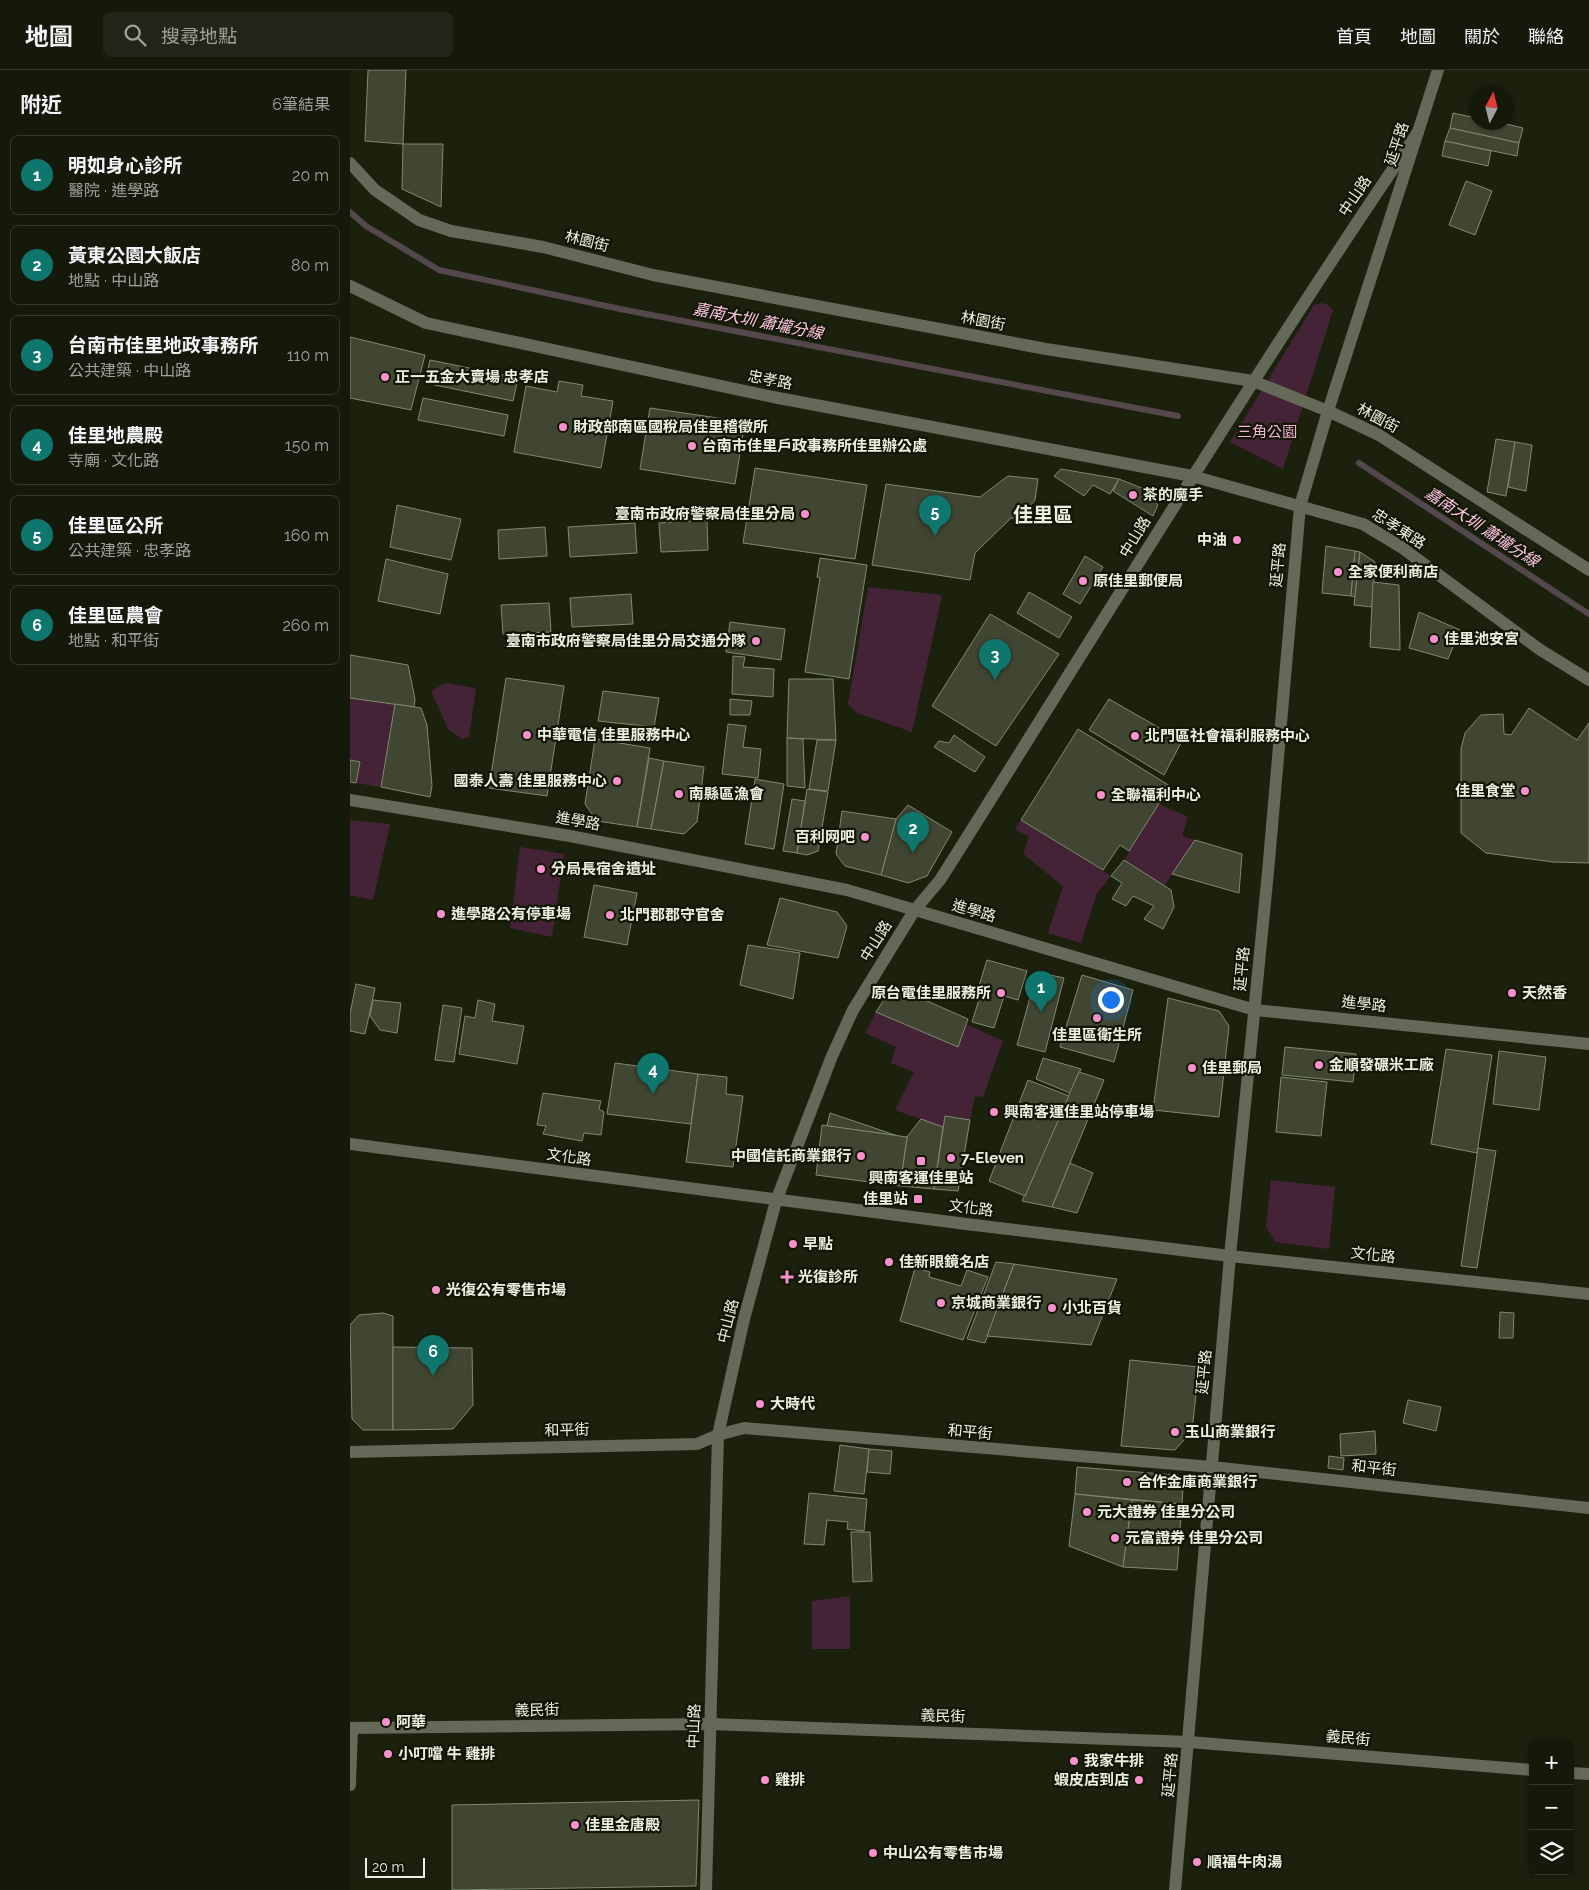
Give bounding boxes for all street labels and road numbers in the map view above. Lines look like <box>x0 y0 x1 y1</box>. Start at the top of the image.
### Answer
street label: 延平路 <box>1381 120 1413 168</box>
street label: 中山路 <box>1335 172 1375 220</box>
street label: 林園街 <box>563 227 611 255</box>
street label: 林園街 <box>959 308 1007 334</box>
street label: 忠孝路 <box>746 367 794 393</box>
street label: 林園街 <box>1354 399 1402 437</box>
street label: 忠孝東路 <box>1369 505 1429 553</box>
street label: 中山路 <box>1116 513 1154 561</box>
street label: 延平路 <box>1267 542 1289 588</box>
street label: 進學路 <box>554 808 602 834</box>
street label: 進學路 <box>950 896 998 926</box>
street label: 中山路 <box>856 917 896 965</box>
street label: 延平路 <box>1231 946 1253 992</box>
street label: 進學路 <box>1341 993 1387 1015</box>
street label: 文化路 <box>545 1145 593 1169</box>
street label: 文化路 <box>948 1196 994 1220</box>
street label: 文化路 <box>1350 1244 1396 1266</box>
street label: 中山路 <box>714 1297 742 1345</box>
street label: 延平路 <box>1193 1349 1215 1395</box>
street label: 和平街 <box>544 1421 590 1439</box>
street label: 和平街 <box>947 1421 993 1443</box>
street label: 和平街 <box>1351 1457 1397 1479</box>
street label: 義民街 <box>514 1701 560 1719</box>
street label: 中山路 <box>684 1703 704 1749</box>
street label: 義民街 <box>920 1706 966 1726</box>
street label: 義民街 <box>1325 1727 1371 1749</box>
street label: 延平路 <box>1159 1752 1181 1798</box>

